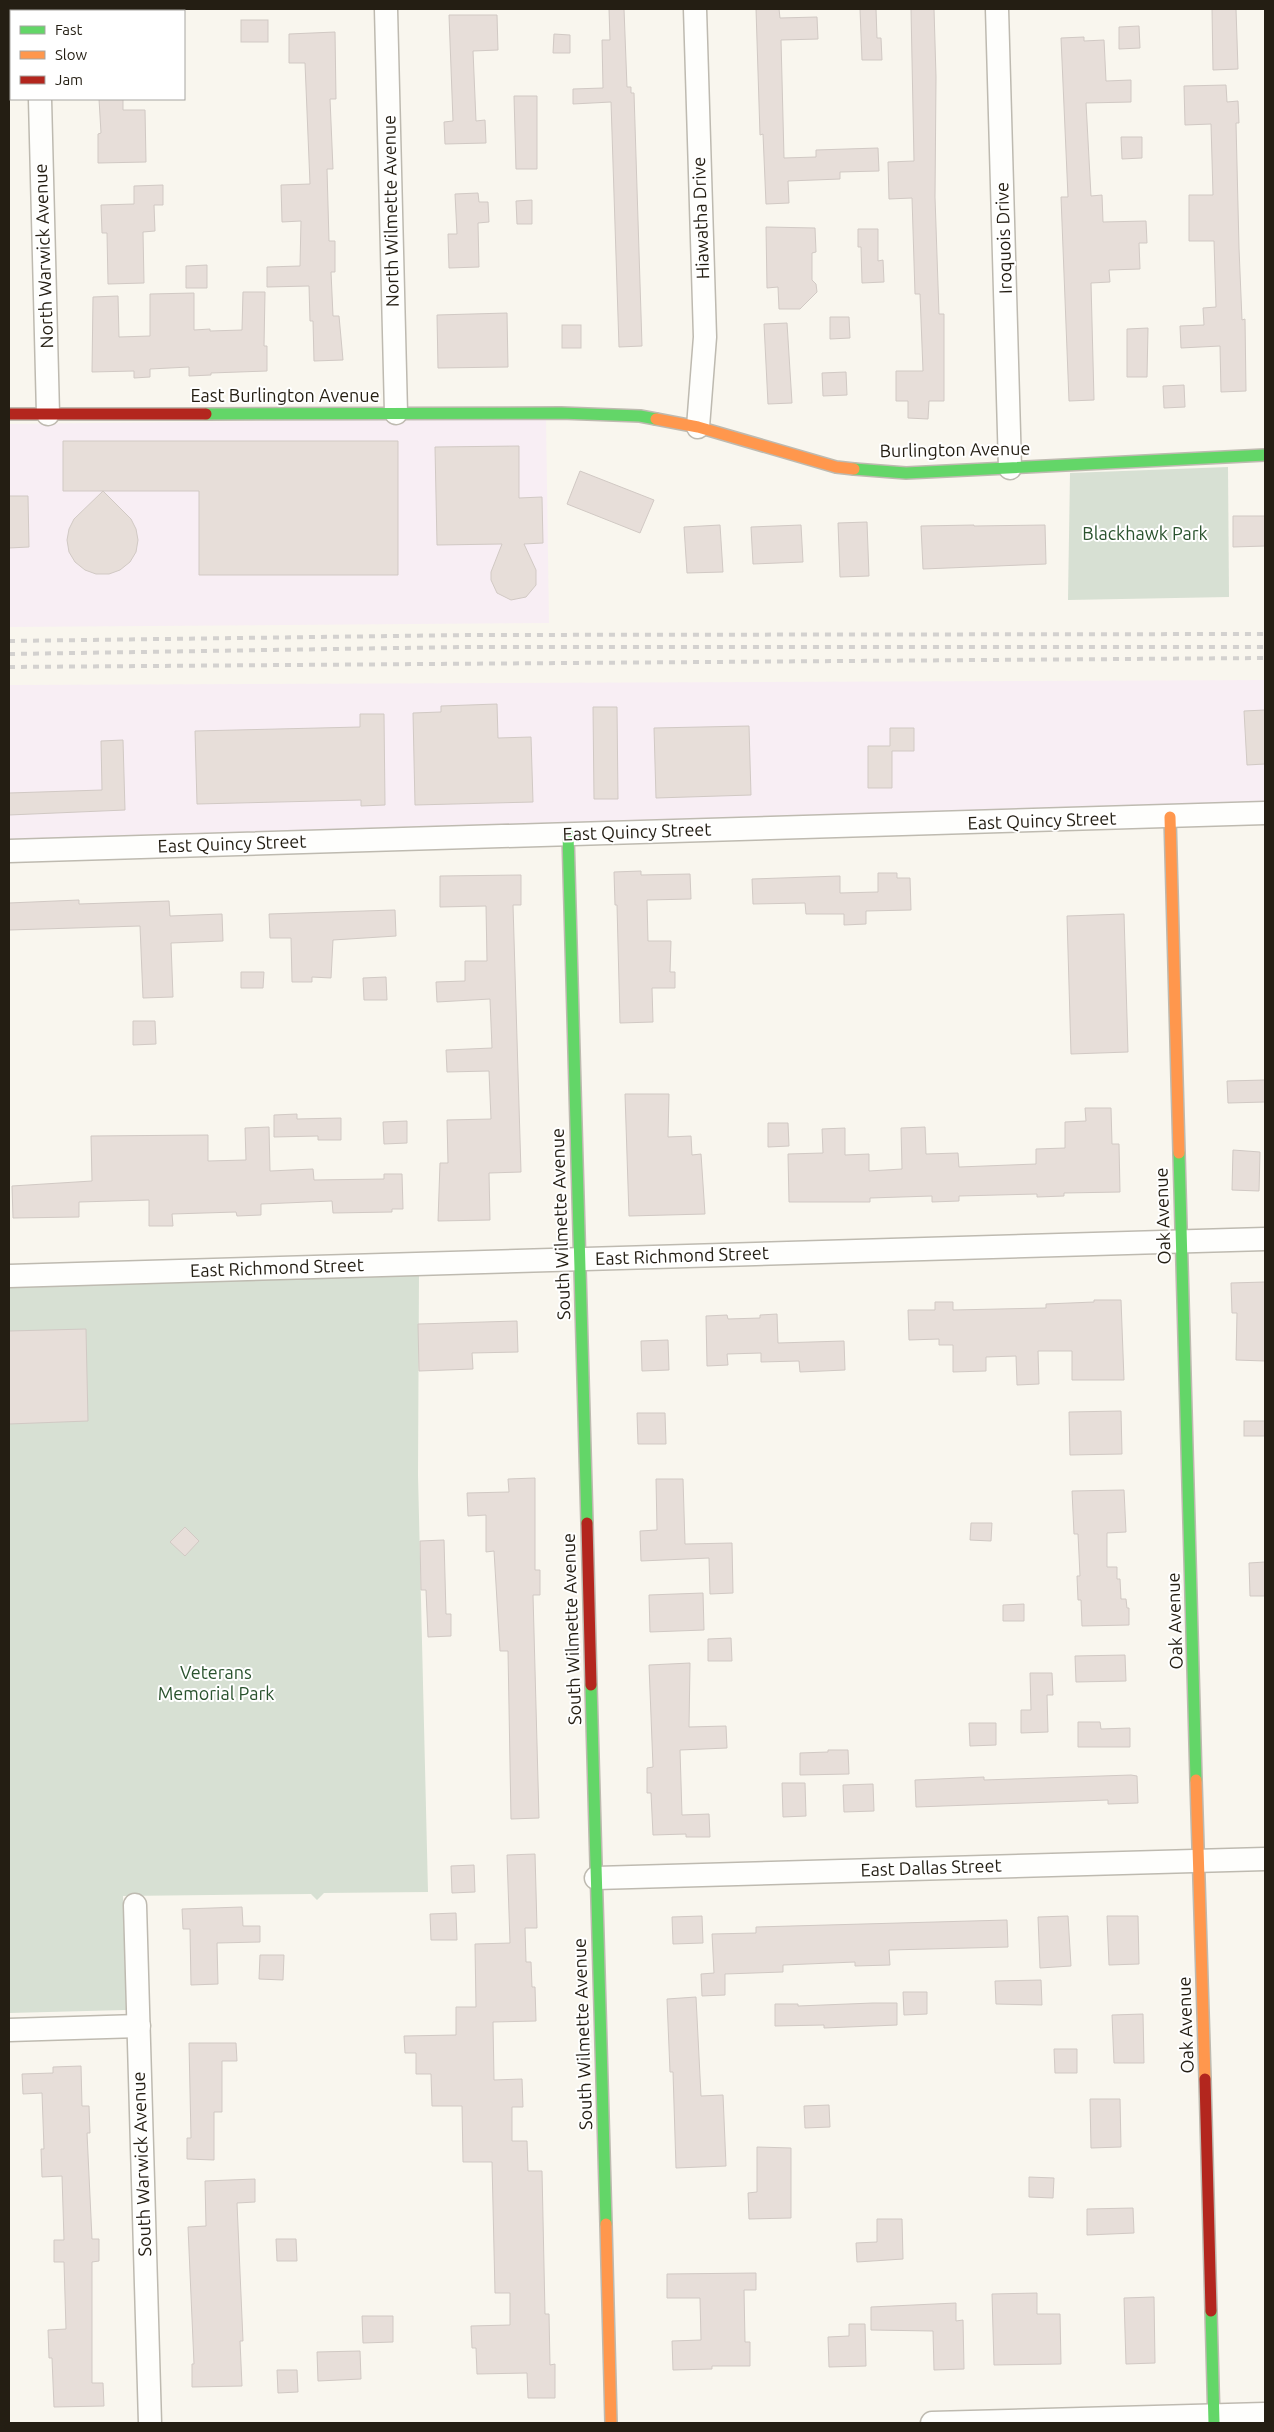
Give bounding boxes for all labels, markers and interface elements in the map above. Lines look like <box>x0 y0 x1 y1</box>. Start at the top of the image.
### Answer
legend <box>10 10 185 100</box>
text: Fast <box>55 21 83 38</box>
text: Slow <box>55 46 88 63</box>
text: Jam <box>55 71 83 88</box>
street label: North Wilmette Avenue <box>378 115 402 307</box>
street label: Hiawatha Drive <box>688 156 712 280</box>
street label: North Warwick Avenue <box>30 163 56 349</box>
street label: Iroquois Drive <box>991 182 1015 294</box>
street label: East Burlington Avenue <box>190 385 380 405</box>
street label: Burlington Avenue <box>879 438 1031 460</box>
park label: Blackhawk Park <box>1082 523 1208 543</box>
street label: East Quincy Street <box>967 807 1117 834</box>
street label: East Quincy Street <box>562 818 712 845</box>
street label: East Quincy Street <box>157 830 307 857</box>
street label: South Wilmette Avenue <box>547 1128 573 1320</box>
street label: Oak Avenue <box>1150 1167 1174 1265</box>
street label: East Richmond Street <box>595 1242 769 1268</box>
street label: East Richmond Street <box>190 1254 364 1280</box>
street label: South Wilmette Avenue <box>558 1533 584 1725</box>
street label: Oak Avenue <box>1162 1572 1186 1670</box>
park label: Veterans Memorial Park <box>158 1662 274 1703</box>
street label: East Dallas Street <box>860 1855 1002 1879</box>
street label: South Wilmette Avenue <box>569 1938 595 2130</box>
street label: Oak Avenue <box>1173 1976 1197 2074</box>
street label: South Warwick Avenue <box>128 2071 154 2257</box>

